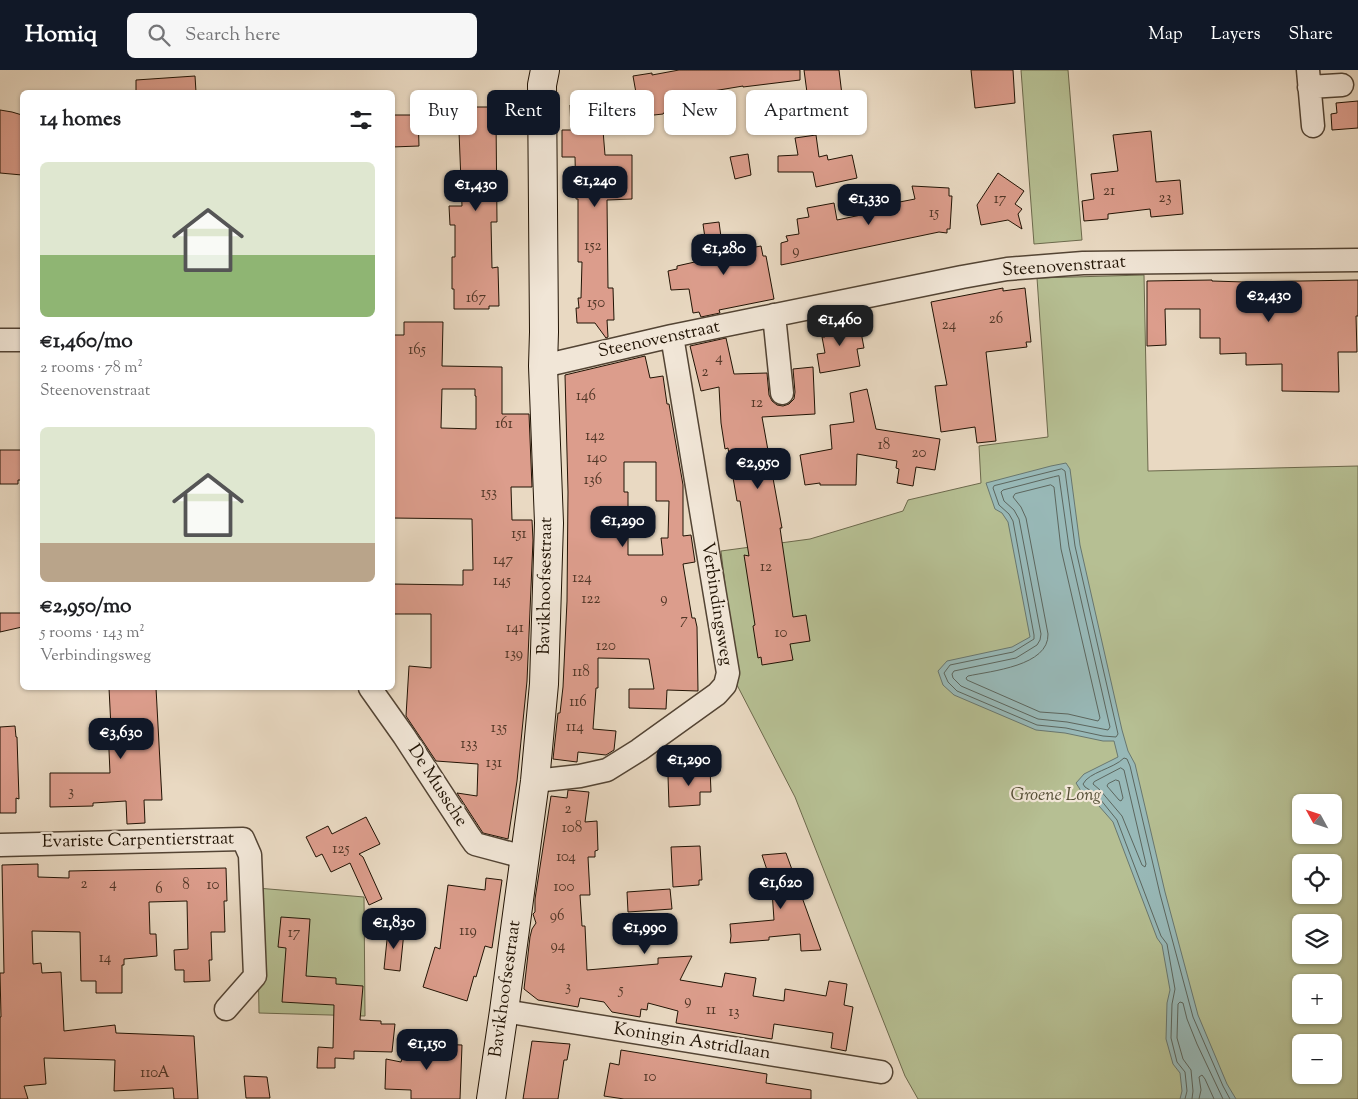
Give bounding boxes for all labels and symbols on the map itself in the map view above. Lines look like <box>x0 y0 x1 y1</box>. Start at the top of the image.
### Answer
pin: €1,240 <box>554 166 636 208</box>
pin: €1,430 <box>435 170 517 212</box>
house number: 21 <box>1103 181 1115 202</box>
pin: €1,330 <box>828 184 910 226</box>
house number: 23 <box>1158 188 1172 209</box>
house number: 17 <box>994 189 1007 210</box>
house number: 15 <box>929 203 939 224</box>
pin: €1,280 <box>683 234 765 276</box>
house number: 152 <box>584 236 602 257</box>
house number: 9 <box>792 241 800 262</box>
street label: Steenovenstraat <box>1001 250 1127 284</box>
pin: €2,430 <box>1228 280 1310 323</box>
house number: 167 <box>466 288 487 309</box>
house number: 150 <box>587 293 605 314</box>
pin: €1,460 <box>799 304 881 347</box>
house number: 26 <box>989 309 1003 330</box>
street label: Steenovenstraat <box>596 314 722 366</box>
house number: 24 <box>942 315 957 336</box>
house number: 165 <box>408 340 426 361</box>
house number: 4 <box>715 348 723 369</box>
house number: 2 <box>701 362 709 383</box>
house number: 146 <box>576 386 596 407</box>
house number: 12 <box>751 393 763 414</box>
house number: 161 <box>495 414 513 435</box>
house number: 142 <box>585 426 605 447</box>
house number: 18 <box>878 435 890 456</box>
house number: 20 <box>912 443 927 464</box>
house number: 140 <box>587 448 607 469</box>
pin: €2,950 <box>717 448 799 490</box>
house number: 136 <box>584 470 602 491</box>
house number: 153 <box>481 483 497 504</box>
pin: €1,290 <box>582 506 664 548</box>
street label: Bavikhoofsestraat <box>532 517 560 655</box>
house number: 151 <box>511 524 527 545</box>
street label: Verbindingsweg <box>693 540 739 668</box>
house number: 147 <box>493 550 514 571</box>
house number: 12 <box>760 557 772 578</box>
house number: 124 <box>572 568 592 589</box>
house number: 145 <box>493 571 511 592</box>
house number: 122 <box>581 589 601 610</box>
house number: 9 <box>660 589 668 610</box>
house number: 7 <box>680 610 688 631</box>
house number: 141 <box>506 618 524 639</box>
house number: 10 <box>775 623 788 644</box>
house number: 120 <box>596 636 616 657</box>
house number: 139 <box>505 644 523 665</box>
house number: 118 <box>572 662 590 683</box>
house number: 116 <box>569 692 587 713</box>
house number: 114 <box>566 717 584 738</box>
pin: €3,630 <box>80 718 162 760</box>
house number: 135 <box>491 718 507 739</box>
house number: 133 <box>460 734 478 755</box>
street label: De Mussche <box>400 739 474 833</box>
pin: €1,290 <box>648 744 730 787</box>
house number: 131 <box>486 753 502 774</box>
house number: 3 <box>68 782 74 803</box>
park label: Groene Long <box>1011 783 1102 809</box>
north arrow <box>1292 794 1342 844</box>
house number: 2 <box>564 799 572 820</box>
house number: 108 <box>562 818 582 839</box>
street label: Evariste Carpentierstraat <box>42 826 234 856</box>
house number: 125 <box>332 839 350 860</box>
house number: 104 <box>556 847 576 868</box>
pin: €1,620 <box>740 868 822 910</box>
house number: 2 <box>80 874 88 895</box>
house number: 4 <box>109 874 117 895</box>
house number: 8 <box>182 875 190 896</box>
house number: 10 <box>207 875 220 896</box>
house number: 100 <box>554 877 574 898</box>
house number: 6 <box>155 879 163 900</box>
house number: 96 <box>550 906 564 927</box>
pin: €1,830 <box>353 908 435 950</box>
pin: €1,990 <box>604 912 686 955</box>
street label: Bavikhoofsestraat <box>484 919 528 1059</box>
house number: 119 <box>459 921 477 942</box>
house number: 17 <box>288 923 301 944</box>
house number: 94 <box>551 936 566 957</box>
house number: 14 <box>99 948 112 969</box>
house number: 3 <box>565 977 571 998</box>
house number: 5 <box>617 980 624 1001</box>
house number: 9 <box>684 991 692 1012</box>
house number: 11 <box>706 1000 716 1021</box>
house number: 13 <box>728 1002 740 1023</box>
street label: Koningin Astridlaan <box>612 1017 773 1067</box>
pin: €1,150 <box>386 1028 468 1071</box>
house number: 110A <box>140 1063 170 1084</box>
house number: 10 <box>644 1067 657 1088</box>

